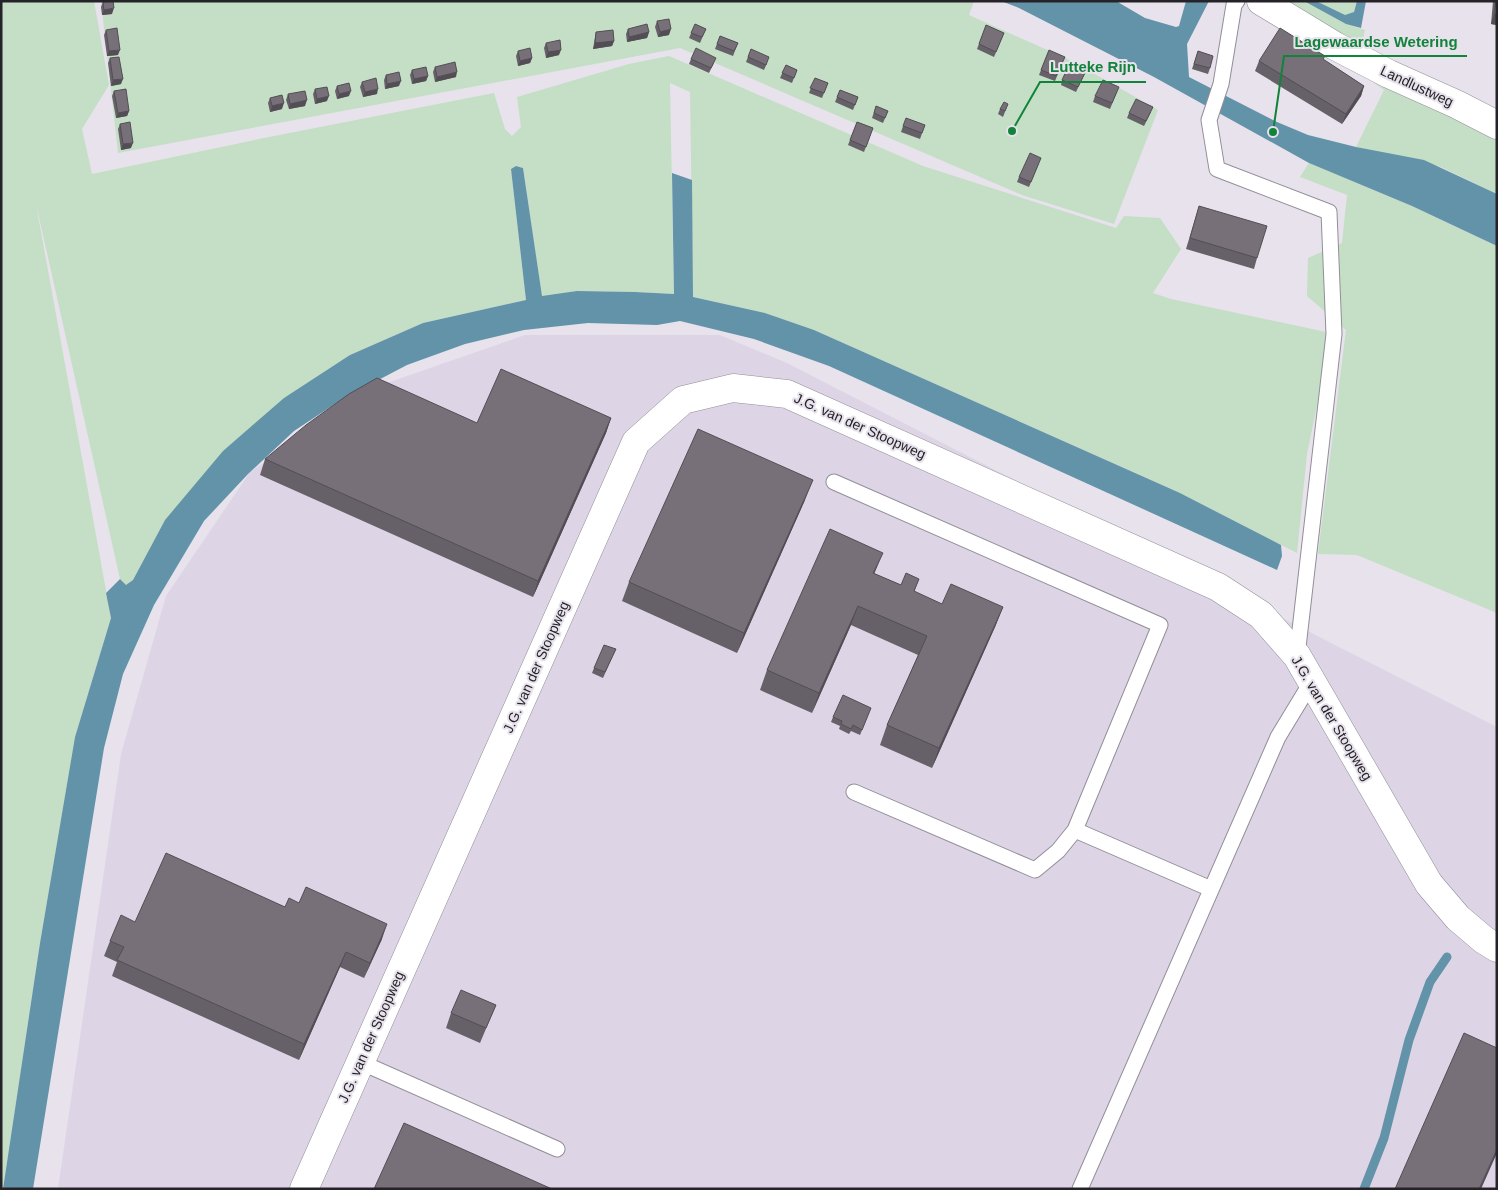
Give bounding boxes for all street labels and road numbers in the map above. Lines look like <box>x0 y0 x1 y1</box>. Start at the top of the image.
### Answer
street label: Landlustweg <box>1378 62 1456 110</box>
street label: J.G. van der Stoopweg <box>792 390 928 462</box>
street label: J.G. van der Stoopweg <box>500 599 572 735</box>
street label: J.G. van der Stoopweg <box>1288 653 1376 783</box>
street label: J.G. van der Stoopweg <box>335 969 407 1105</box>

